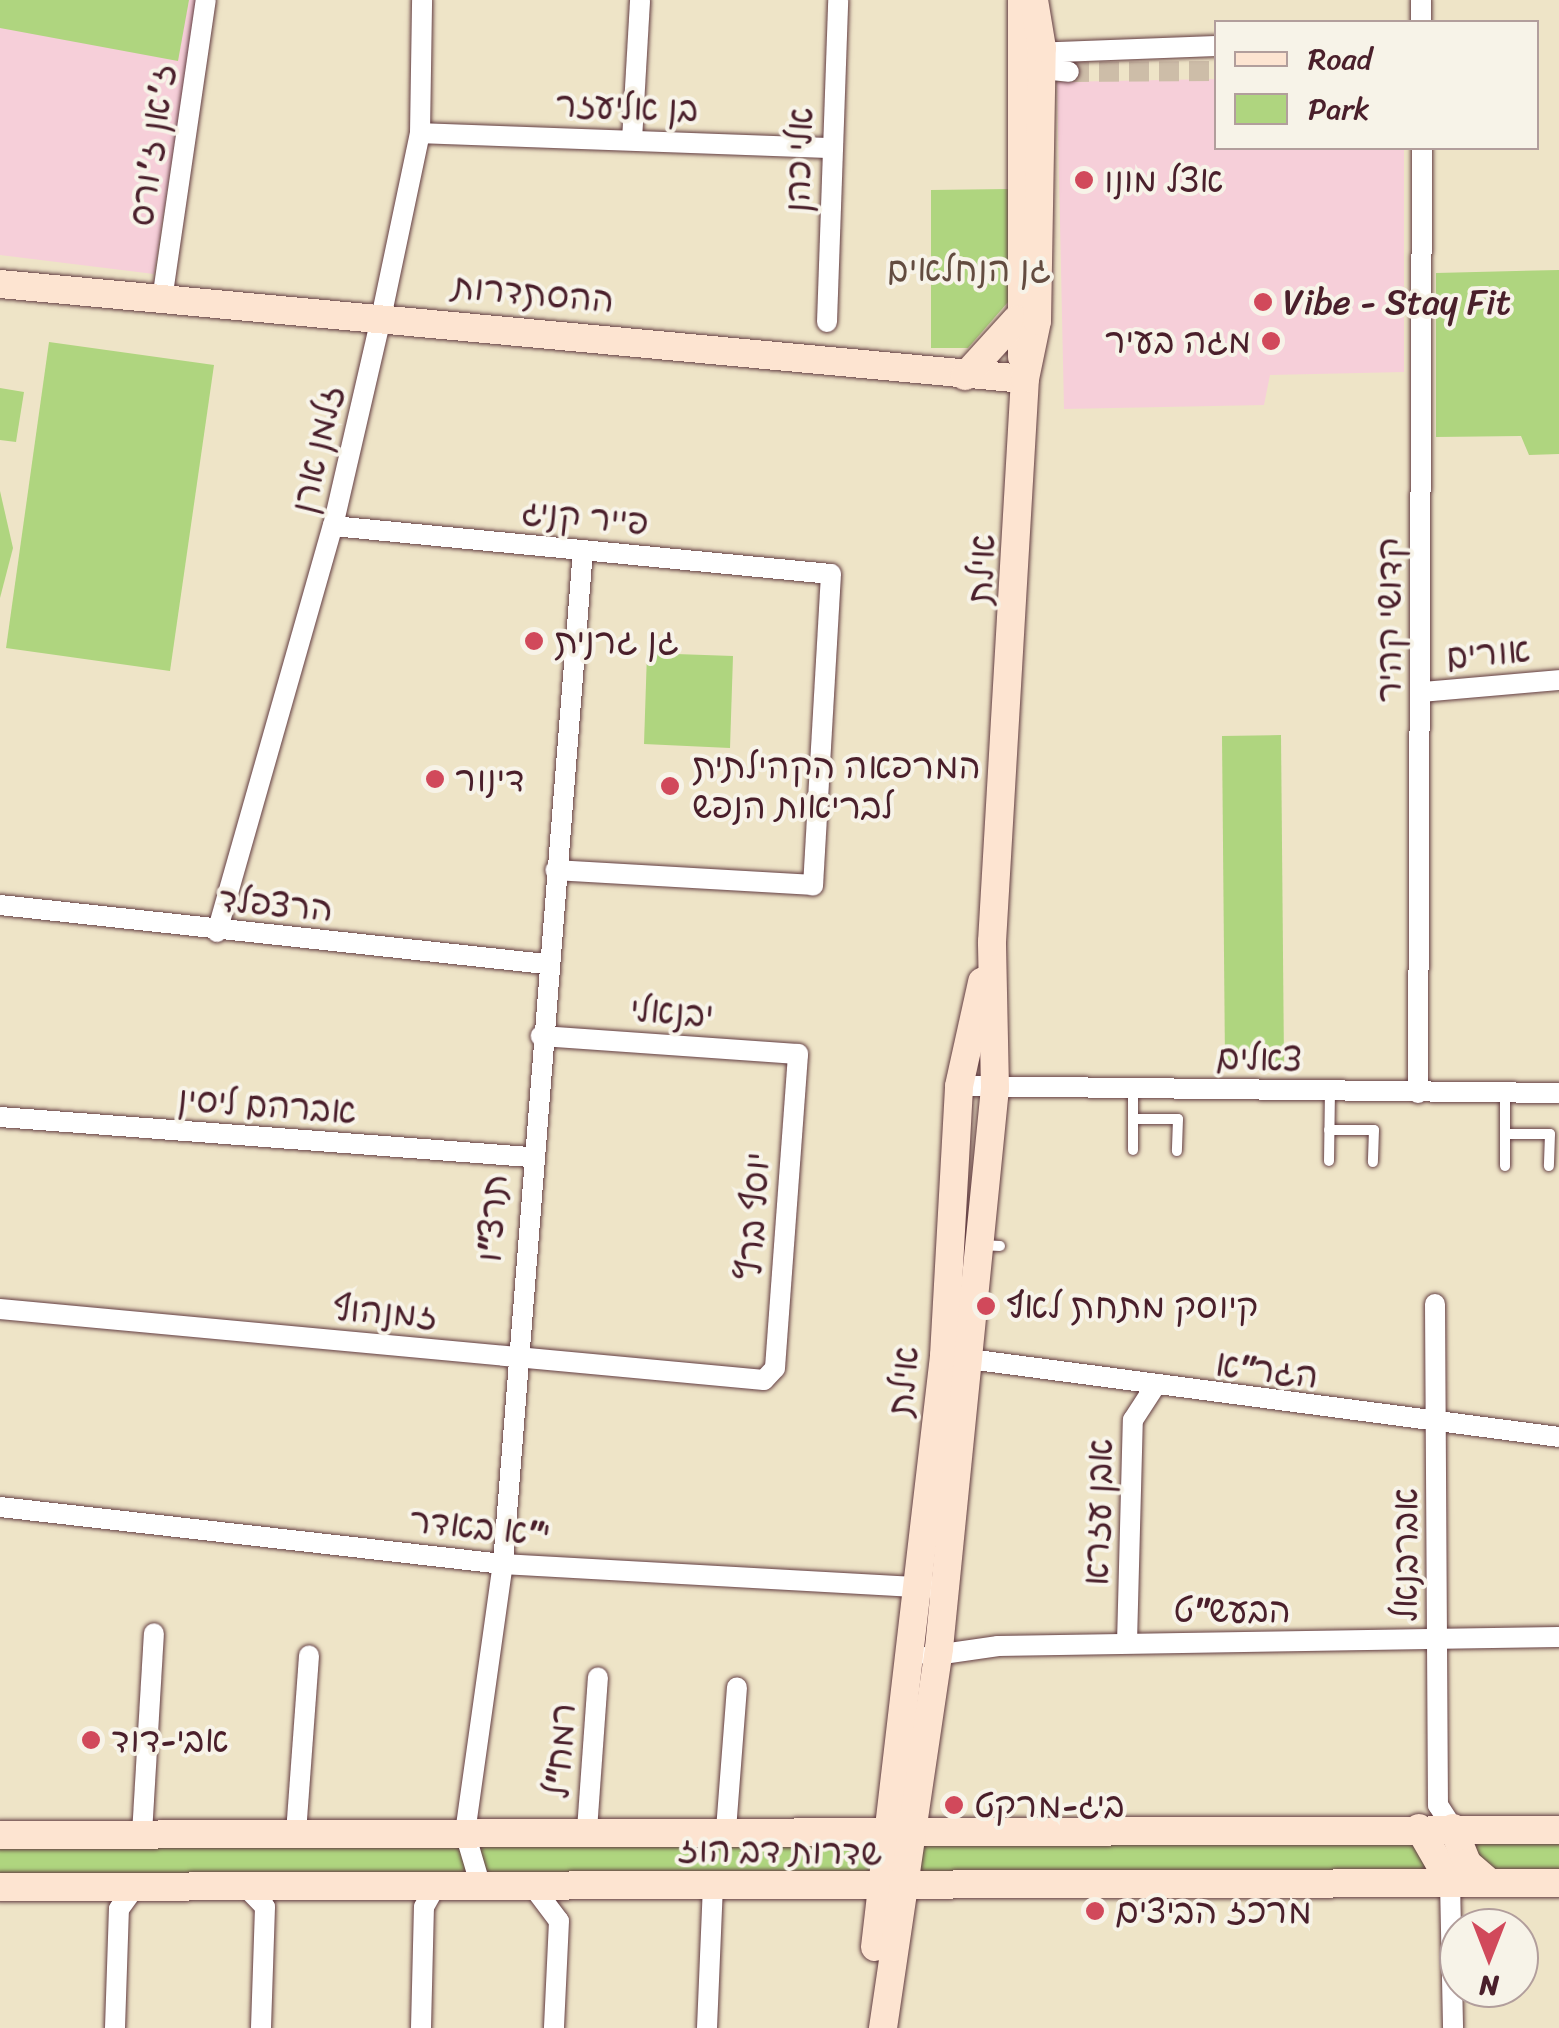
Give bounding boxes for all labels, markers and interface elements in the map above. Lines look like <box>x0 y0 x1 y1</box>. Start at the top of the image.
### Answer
legend <box>1214 20 1539 150</box>
text: Road <box>1308 32 1372 86</box>
street label: ז'אן ז'ורס <box>120 61 184 229</box>
text: Park <box>1308 82 1370 136</box>
street label: בן אליעזר <box>555 84 699 130</box>
street label: אלי כהן <box>776 107 822 213</box>
place label: אצל מונו <box>1104 159 1223 201</box>
marker: אצל מונו <box>1073 169 1095 191</box>
park label: גן הנחלאים <box>887 248 1051 290</box>
street label: ההסתדרות <box>450 265 616 321</box>
place label: Vibe - Stay Fit <box>1283 281 1511 323</box>
marker: Vibe - Stay Fit <box>1252 291 1274 313</box>
place label: מגה בעיר <box>1105 320 1251 362</box>
marker: מגה בעיר <box>1260 330 1282 352</box>
street label: זלמן ארן <box>282 381 352 517</box>
street label: פייר קניג <box>520 491 650 543</box>
street label: אילת <box>959 533 1003 605</box>
street label: קדושי קהיר <box>1368 537 1410 703</box>
place label: גן גרנית <box>554 620 679 662</box>
street label: אורים <box>1444 628 1532 678</box>
marker: גן גרנית <box>523 630 545 652</box>
place label: המרפאה הקהילתית לבריאות הנפש <box>692 745 981 827</box>
place label: דינור <box>455 758 525 800</box>
marker: דינור <box>424 768 446 790</box>
marker: המרפאה הקהילתית לבריאות הנפש <box>657 773 683 799</box>
street label: הרצפלד <box>217 878 335 930</box>
street label: יבנאלי <box>629 988 715 1036</box>
street label: צאלים <box>1216 1036 1302 1080</box>
street label: אברהם ליסין <box>176 1078 358 1132</box>
street label: יוסף ברץ <box>728 1151 778 1281</box>
street label: תרצ"ו <box>468 1173 516 1263</box>
place label: קיוסק מתחת לאף <box>1006 1285 1258 1327</box>
street label: זמנהוף <box>331 1287 439 1337</box>
marker: קיוסק מתחת לאף <box>975 1295 997 1317</box>
street label: הגר"א <box>1213 1343 1321 1397</box>
street label: אילת <box>879 1344 927 1418</box>
street label: אבן עזרא <box>1074 1438 1122 1586</box>
street label: אברבנאל <box>1384 1488 1426 1622</box>
street label: י"א באדר <box>408 1499 552 1555</box>
street label: הבעש"ט <box>1173 1589 1291 1631</box>
street label: רמח"ל <box>536 1702 584 1800</box>
place label: אבי-דוד <box>111 1719 229 1761</box>
marker: אבי-דוד <box>80 1729 102 1751</box>
place label: ביג-מרקט <box>974 1784 1125 1826</box>
marker: ביג-מרקט <box>943 1794 965 1816</box>
street label: שדרות דב הוז <box>677 1828 883 1874</box>
place label: מרכז הביצים <box>1115 1890 1312 1932</box>
marker: מרכז הביצים <box>1084 1900 1106 1922</box>
north arrow <box>1439 1908 1539 2008</box>
text: N <box>1479 1962 1499 2011</box>

